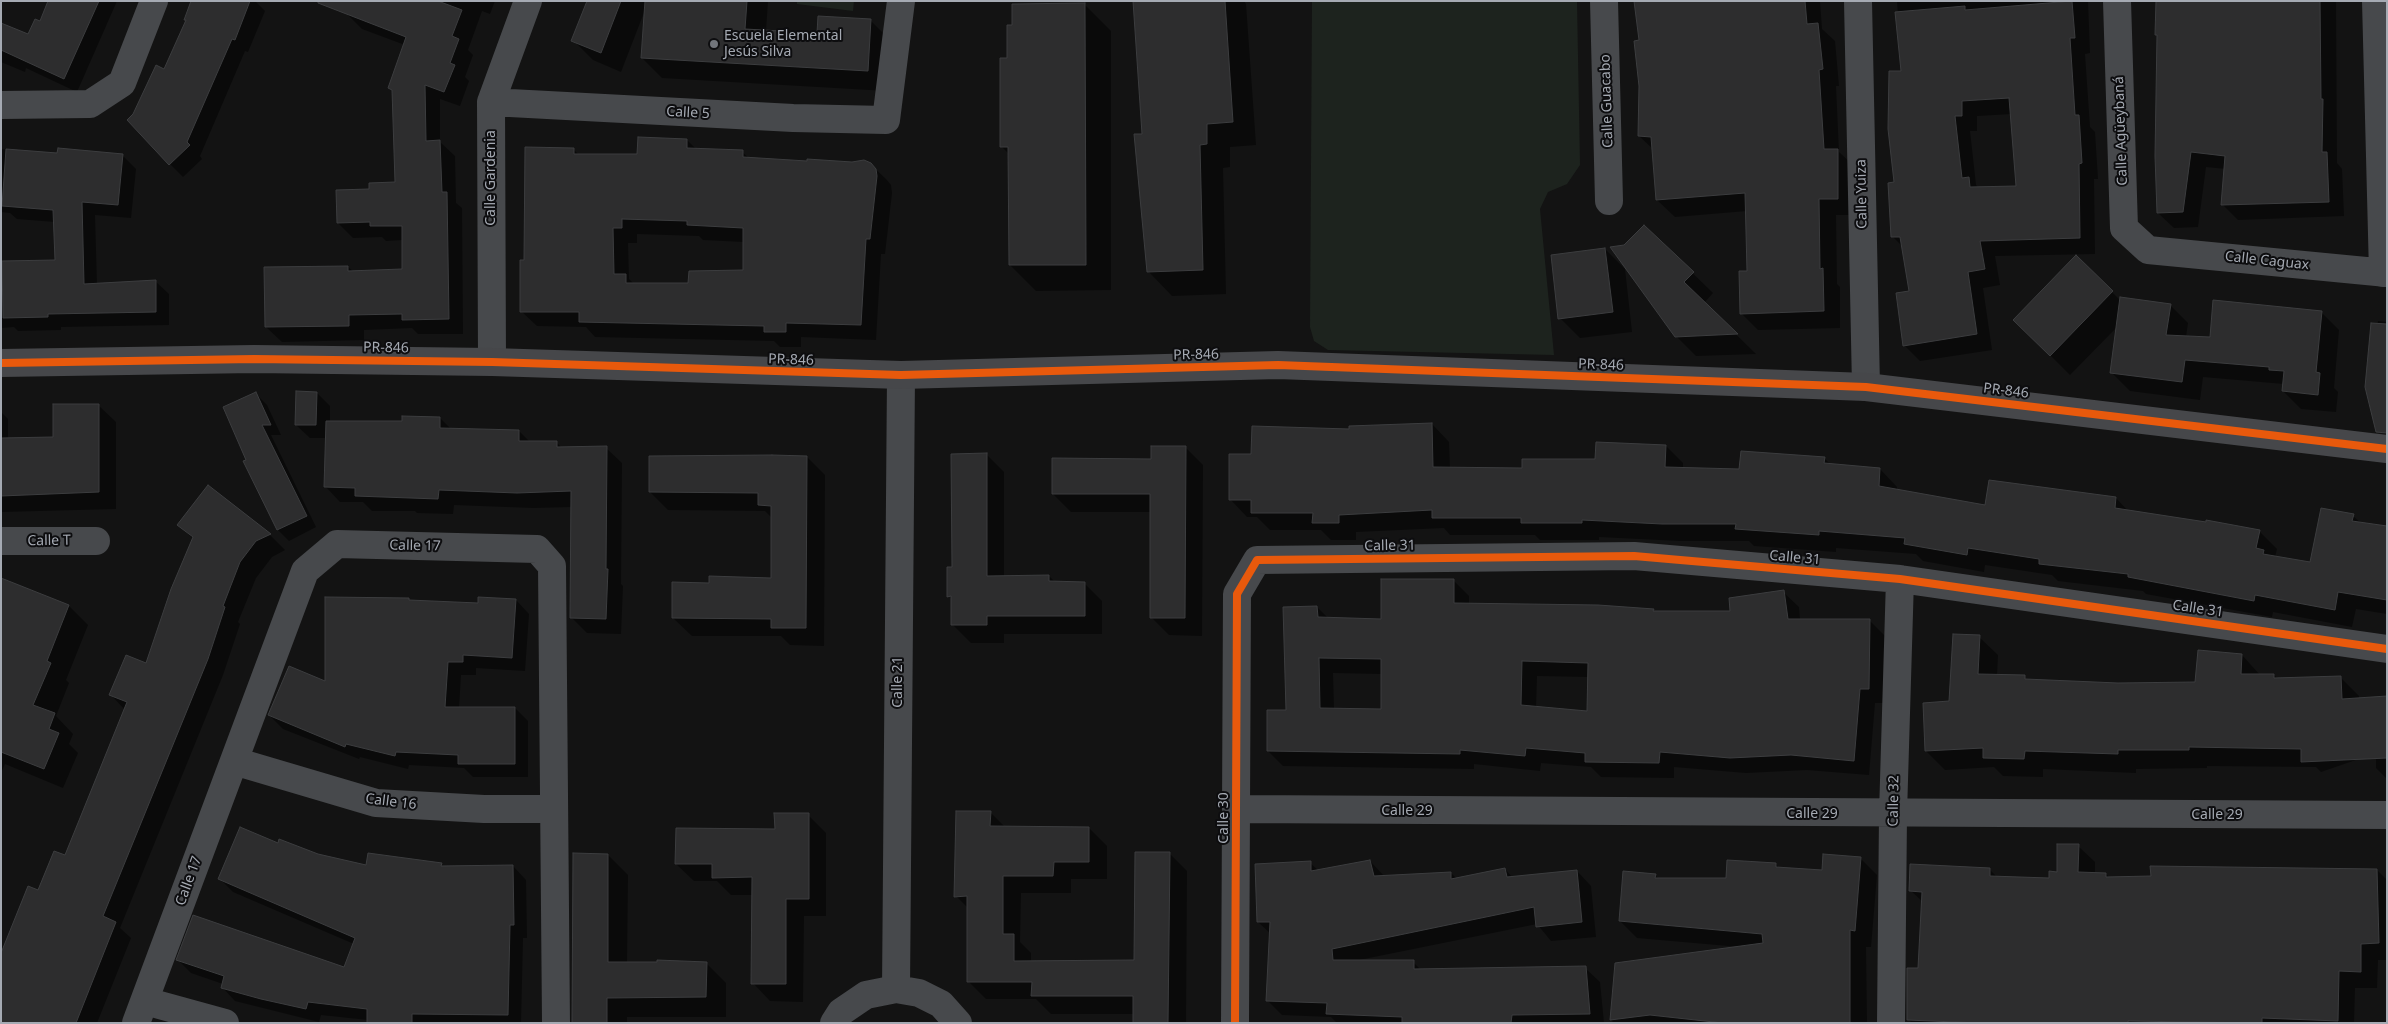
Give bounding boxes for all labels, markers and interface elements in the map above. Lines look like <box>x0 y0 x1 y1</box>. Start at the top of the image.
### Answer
place label: Escuela Elemental Jesús Silva <box>724 28 842 60</box>
marker: Escuela Elemental Jesús Silva <box>708 38 720 50</box>
street label: Calle Guacabo <box>1597 54 1617 148</box>
street label: Calle Agüeybaná <box>2111 76 2131 186</box>
street label: Calle 5 <box>666 103 710 123</box>
street label: Calle Gardenia <box>483 130 499 226</box>
street label: Calle Yuiza <box>1853 159 1871 229</box>
street label: Calle Caguax <box>2224 248 2310 274</box>
street label: PR-846 <box>363 339 409 357</box>
street label: PR-846 <box>1173 346 1219 364</box>
street label: PR-846 <box>768 351 814 369</box>
street label: PR-846 <box>1578 356 1624 374</box>
street label: PR-846 <box>1982 380 2030 402</box>
street label: Calle T <box>27 532 71 550</box>
street label: Calle 17 <box>389 537 441 555</box>
street label: Calle 31 <box>1364 537 1416 555</box>
street label: Calle 31 <box>1769 547 1821 569</box>
street label: Calle 31 <box>2171 597 2225 621</box>
street label: Calle 21 <box>890 656 906 708</box>
street label: Calle 32 <box>1885 775 1903 827</box>
street label: Calle 16 <box>364 791 418 813</box>
street label: Calle 30 <box>1216 792 1232 844</box>
street label: Calle 29 <box>1381 803 1433 819</box>
street label: Calle 29 <box>1786 806 1838 822</box>
street label: Calle 29 <box>2191 807 2243 823</box>
street label: Calle 17 <box>172 854 206 908</box>

